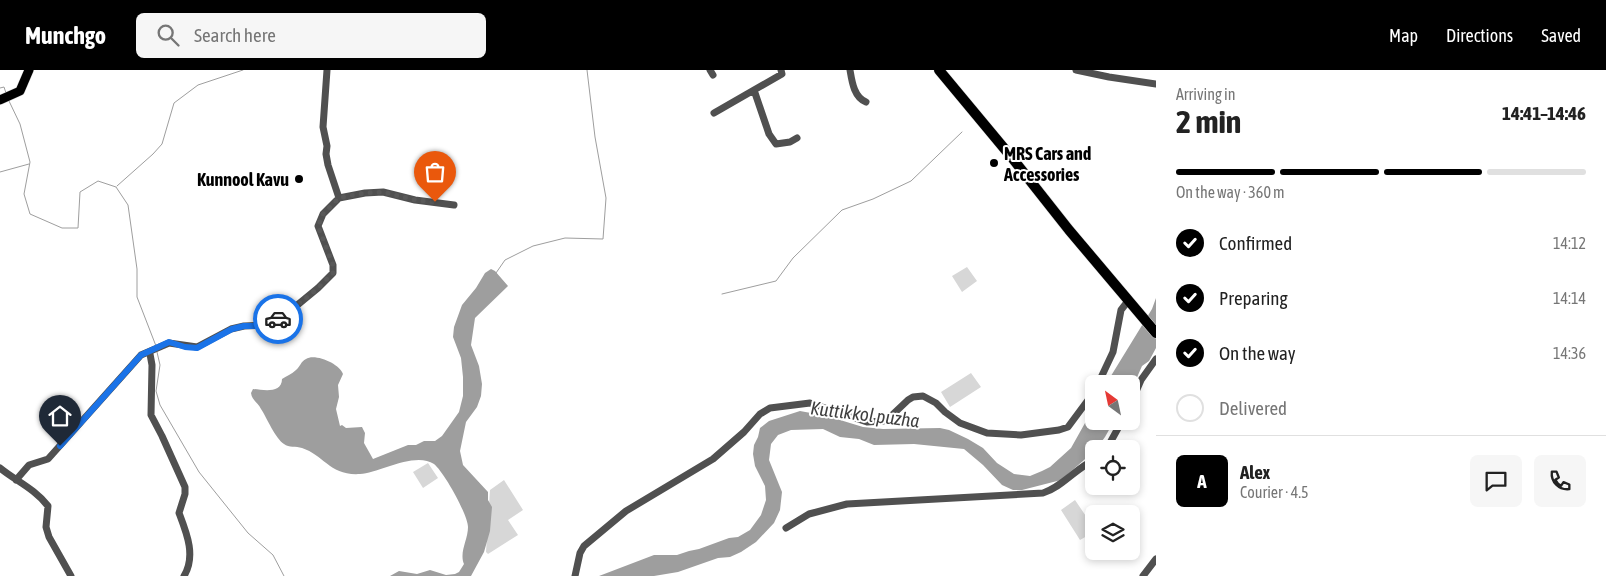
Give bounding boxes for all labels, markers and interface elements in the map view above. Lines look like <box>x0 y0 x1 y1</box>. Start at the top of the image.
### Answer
search box <box>136 13 486 58</box>
icon: search <box>154 21 182 49</box>
text: Munchgo <box>25 22 106 49</box>
text: Search here <box>194 24 276 46</box>
text: Map <box>1389 25 1418 46</box>
text: Directions <box>1446 25 1513 46</box>
text: Saved <box>1541 25 1581 46</box>
text: Arriving in <box>1176 85 1236 103</box>
text: 14:41–14:46 <box>1502 102 1586 124</box>
text: 2 min <box>1176 103 1241 140</box>
place label: MRS Cars and Accessories <box>1003 143 1091 185</box>
pin <box>414 151 456 202</box>
marker: MRS Cars and Accessories <box>988 157 1000 169</box>
icon: bag <box>421 158 449 186</box>
place label: Kunnool Kavu <box>197 169 289 190</box>
marker: Kunnool Kavu <box>293 173 305 185</box>
text: On the way · 360 m <box>1176 183 1285 201</box>
icon: check <box>1176 229 1204 257</box>
text: Confirmed <box>1219 232 1292 254</box>
text: 14:12 <box>1553 234 1586 252</box>
icon: check <box>1176 284 1204 312</box>
text: Preparing <box>1219 287 1288 309</box>
text: 14:14 <box>1553 289 1586 307</box>
courier <box>253 294 303 344</box>
icon: car <box>264 305 292 333</box>
icon: check <box>1176 339 1204 367</box>
text: On the way <box>1219 342 1296 364</box>
text: 14:36 <box>1553 344 1586 362</box>
north arrow <box>1085 375 1140 430</box>
map controls <box>1085 375 1140 560</box>
pin <box>39 395 81 446</box>
water label: Kuttikkol puzha <box>809 396 921 432</box>
text: Delivered <box>1219 397 1287 419</box>
icon: home <box>46 402 74 430</box>
button: locate <box>1085 440 1140 495</box>
button: chat <box>1470 455 1522 507</box>
button: phone <box>1534 455 1586 507</box>
text: Alex <box>1240 461 1270 483</box>
text: A <box>1197 470 1207 492</box>
text: Courier · 4.5 <box>1240 483 1309 501</box>
button: layers <box>1085 505 1140 560</box>

